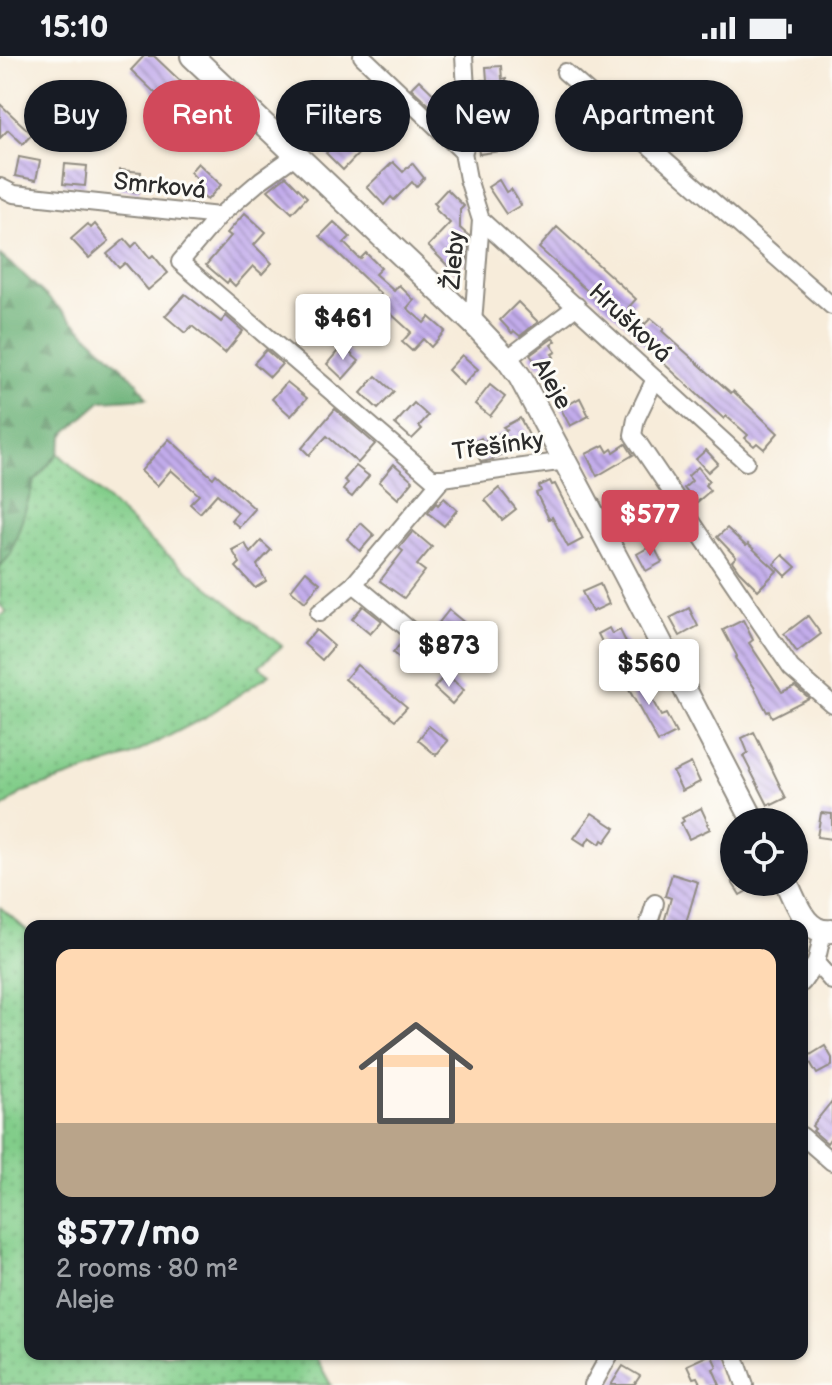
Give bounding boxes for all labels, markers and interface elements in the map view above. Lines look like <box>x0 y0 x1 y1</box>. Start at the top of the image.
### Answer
text: 15:10 <box>40 10 108 46</box>
chip: Buy <box>24 80 127 152</box>
chip: Rent <box>143 80 260 152</box>
chip: Filters <box>276 80 410 152</box>
chip: New <box>426 80 539 152</box>
chip: Apartment <box>555 80 743 152</box>
street label: Smrková <box>112 167 208 205</box>
street label: Žleby <box>436 230 471 291</box>
street label: Hrušková <box>583 277 677 369</box>
pin: $461 <box>296 294 390 362</box>
text: $461 <box>313 304 373 335</box>
street label: Aleje <box>526 353 578 415</box>
street label: Třešínky <box>450 425 546 467</box>
pin: $577 <box>603 490 697 558</box>
text: $577 <box>620 500 680 531</box>
pin: $873 <box>402 621 496 689</box>
text: $873 <box>418 631 480 662</box>
pin: $560 <box>602 639 696 707</box>
text: $560 <box>617 649 681 680</box>
map controls <box>720 808 808 896</box>
button: locate <box>720 808 808 896</box>
icon: home <box>344 1001 488 1145</box>
text: $577/mo <box>56 1213 200 1254</box>
text: 2 rooms · 80 m² <box>56 1254 238 1285</box>
text: Aleje <box>56 1285 115 1316</box>

